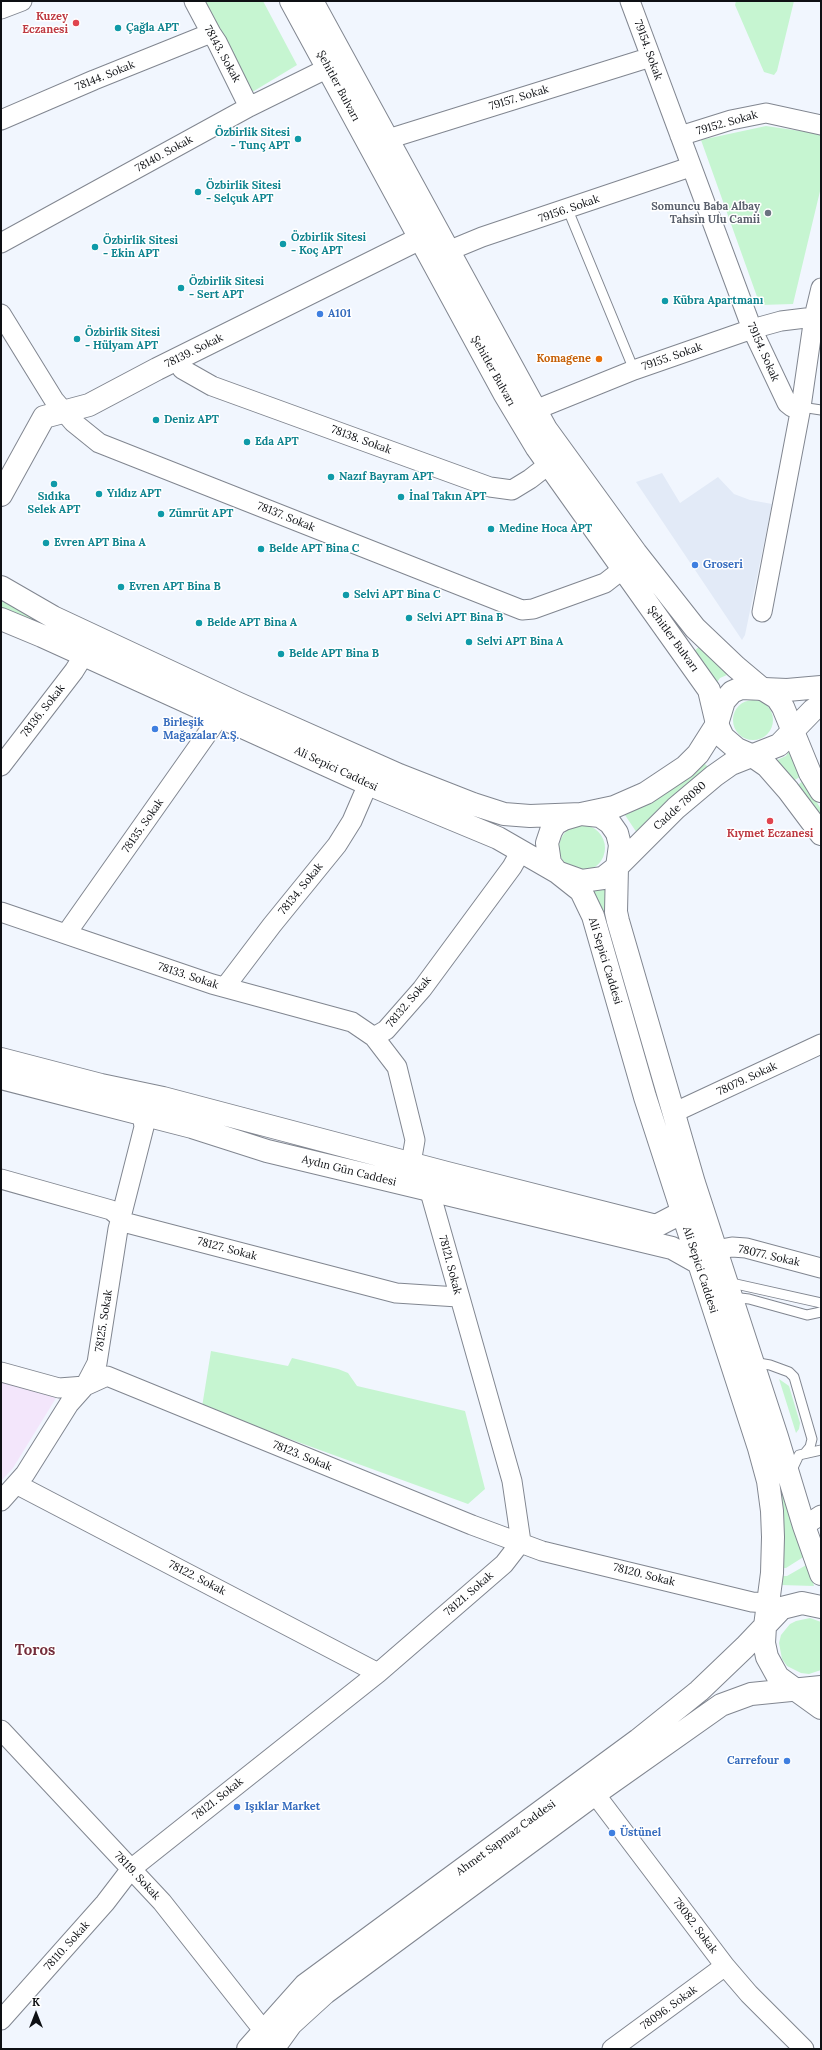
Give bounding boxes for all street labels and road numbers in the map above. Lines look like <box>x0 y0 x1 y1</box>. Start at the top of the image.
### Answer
street label: 79154. Sokak <box>631 18 665 82</box>
street label: 78143. Sokak <box>201 23 243 85</box>
street label: Şehitler Bulvarı <box>314 48 362 124</box>
street label: 78144. Sokak <box>73 58 137 94</box>
street label: 79157. Sokak <box>488 83 550 113</box>
street label: 79152. Sokak <box>695 108 759 138</box>
street label: 78140. Sokak <box>133 133 195 175</box>
street label: 79156. Sokak <box>537 192 601 226</box>
street label: 79154. Sokak <box>744 320 782 384</box>
street label: 78139. Sokak <box>163 331 225 371</box>
street label: Şehitler Bulvarı <box>468 334 518 408</box>
street label: 79155. Sokak <box>640 340 704 374</box>
street label: 78138. Sokak <box>329 423 393 457</box>
street label: 78137. Sokak <box>255 499 317 535</box>
street label: Şehitler Bulvarı <box>645 603 701 675</box>
street label: 78136. Sokak <box>18 682 68 740</box>
street label: Ali Sepici Caddesi <box>292 744 380 794</box>
street label: Cadde 78080 <box>651 779 709 833</box>
street label: 78135. Sokak <box>119 796 167 856</box>
street label: 78134. Sokak <box>276 860 326 918</box>
street label: Ali Sepici Caddesi <box>585 916 625 1006</box>
street label: 78133. Sokak <box>156 960 220 992</box>
street label: 78132. Sokak <box>384 974 434 1030</box>
street label: 78079. Sokak <box>715 1059 779 1099</box>
street label: Aydın Gün Caddesi <box>300 1153 398 1189</box>
street label: Ali Sepici Caddesi <box>680 1225 720 1315</box>
street label: 78121. Sokak <box>436 1234 464 1296</box>
street label: 78127. Sokak <box>196 1235 258 1263</box>
street label: 78077. Sokak <box>737 1242 801 1270</box>
street label: 78125. Sokak <box>93 1289 115 1353</box>
street label: 78123. Sokak <box>270 1438 334 1474</box>
street label: 78122. Sokak <box>166 1558 228 1598</box>
street label: 78120. Sokak <box>612 1561 676 1589</box>
street label: 78121. Sokak <box>442 1569 496 1619</box>
street label: 78121. Sokak <box>190 1775 246 1823</box>
street label: Ahmet Sapmaz Caddesi <box>454 1798 558 1878</box>
street label: 78119. Sokak <box>111 1849 163 1903</box>
street label: 78082. Sokak <box>670 1896 720 1956</box>
street label: 78110. Sokak <box>41 1919 93 1973</box>
street label: 78096. Sokak <box>638 1983 700 2033</box>

